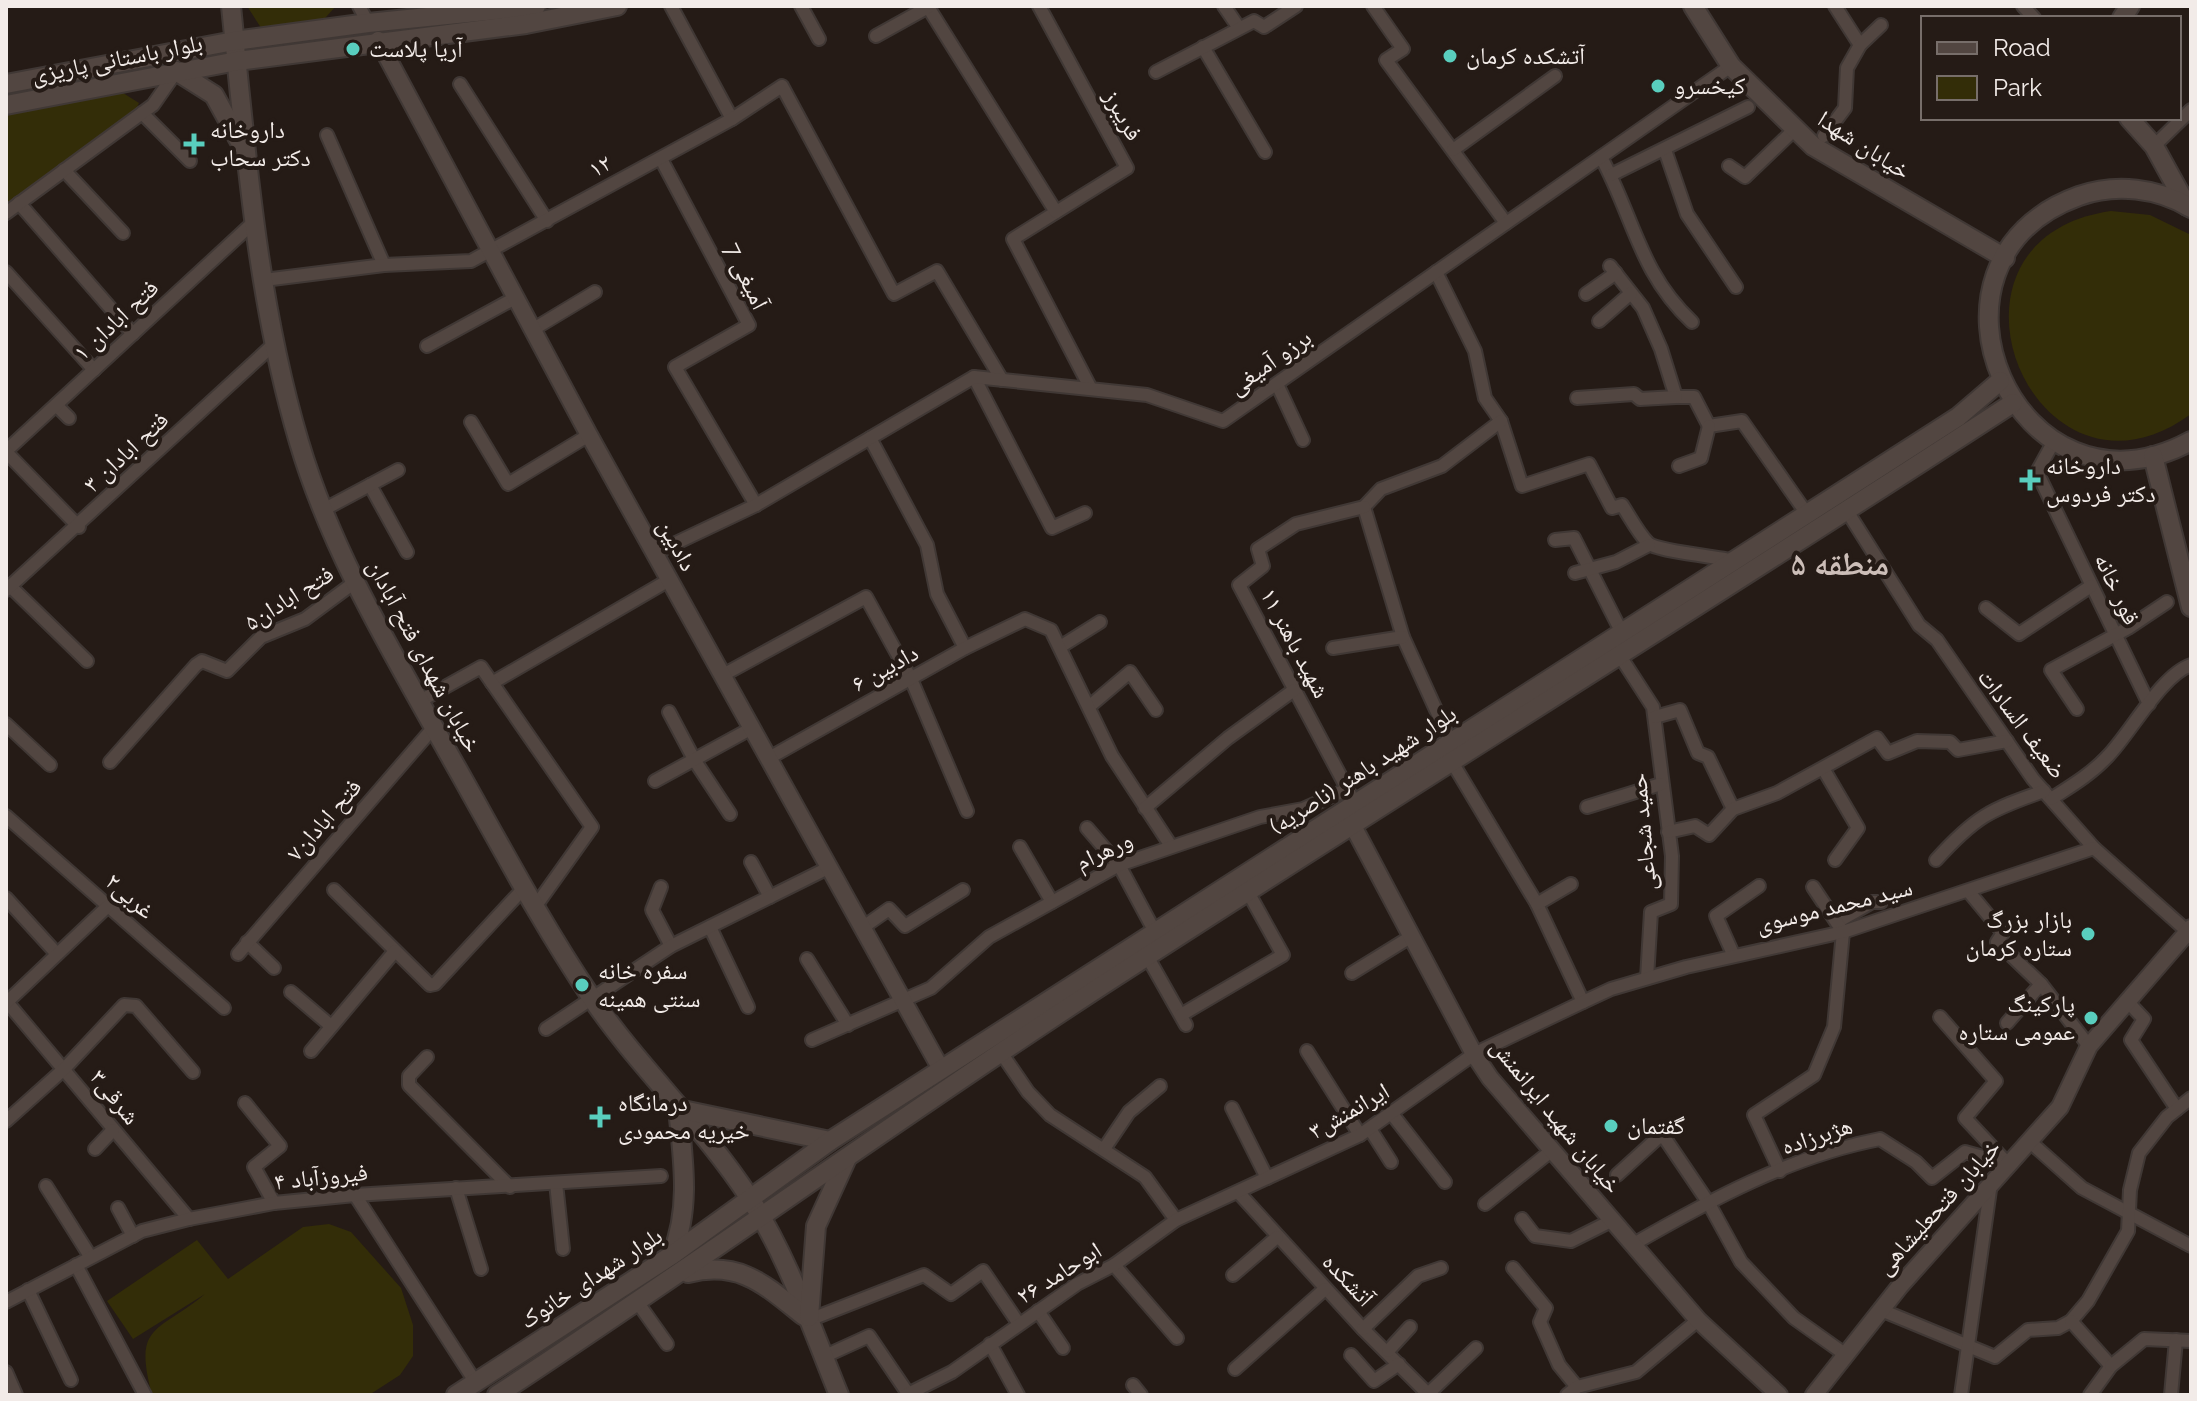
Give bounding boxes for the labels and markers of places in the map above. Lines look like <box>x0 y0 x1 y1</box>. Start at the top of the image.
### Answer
place label: آریا پلاست <box>369 34 464 63</box>
marker: آریا پلاست <box>344 40 362 58</box>
place label: آتشکده کرمان <box>1466 41 1586 70</box>
marker: آتشکده کرمان <box>1441 47 1459 65</box>
place label: کیخسرو <box>1674 71 1745 100</box>
marker: کیخسرو <box>1649 77 1667 95</box>
place label: داروخانه دکتر سحاب <box>210 115 311 172</box>
marker: داروخانه دکتر سحاب <box>185 135 203 153</box>
place label: داروخانه دکتر فردوس <box>2046 451 2156 508</box>
marker: داروخانه دکتر فردوس <box>2021 471 2039 489</box>
place label: بازار بزرگ ستاره کرمان <box>1966 905 2072 962</box>
marker: بازار بزرگ ستاره کرمان <box>2079 925 2097 943</box>
place label: سفره خانه سنتی همینه <box>598 956 701 1013</box>
marker: سفره خانه سنتی همینه <box>573 976 591 994</box>
place label: پارکینگ عمومی ستاره <box>1959 989 2075 1046</box>
marker: پارکینگ عمومی ستاره <box>2082 1009 2100 1027</box>
place label: درمانگاه خیریه محمودی <box>618 1088 750 1145</box>
marker: درمانگاه خیریه محمودی <box>589 1106 611 1128</box>
place label: گفتمان <box>1627 1111 1685 1140</box>
marker: گفتمان <box>1602 1117 1620 1135</box>

